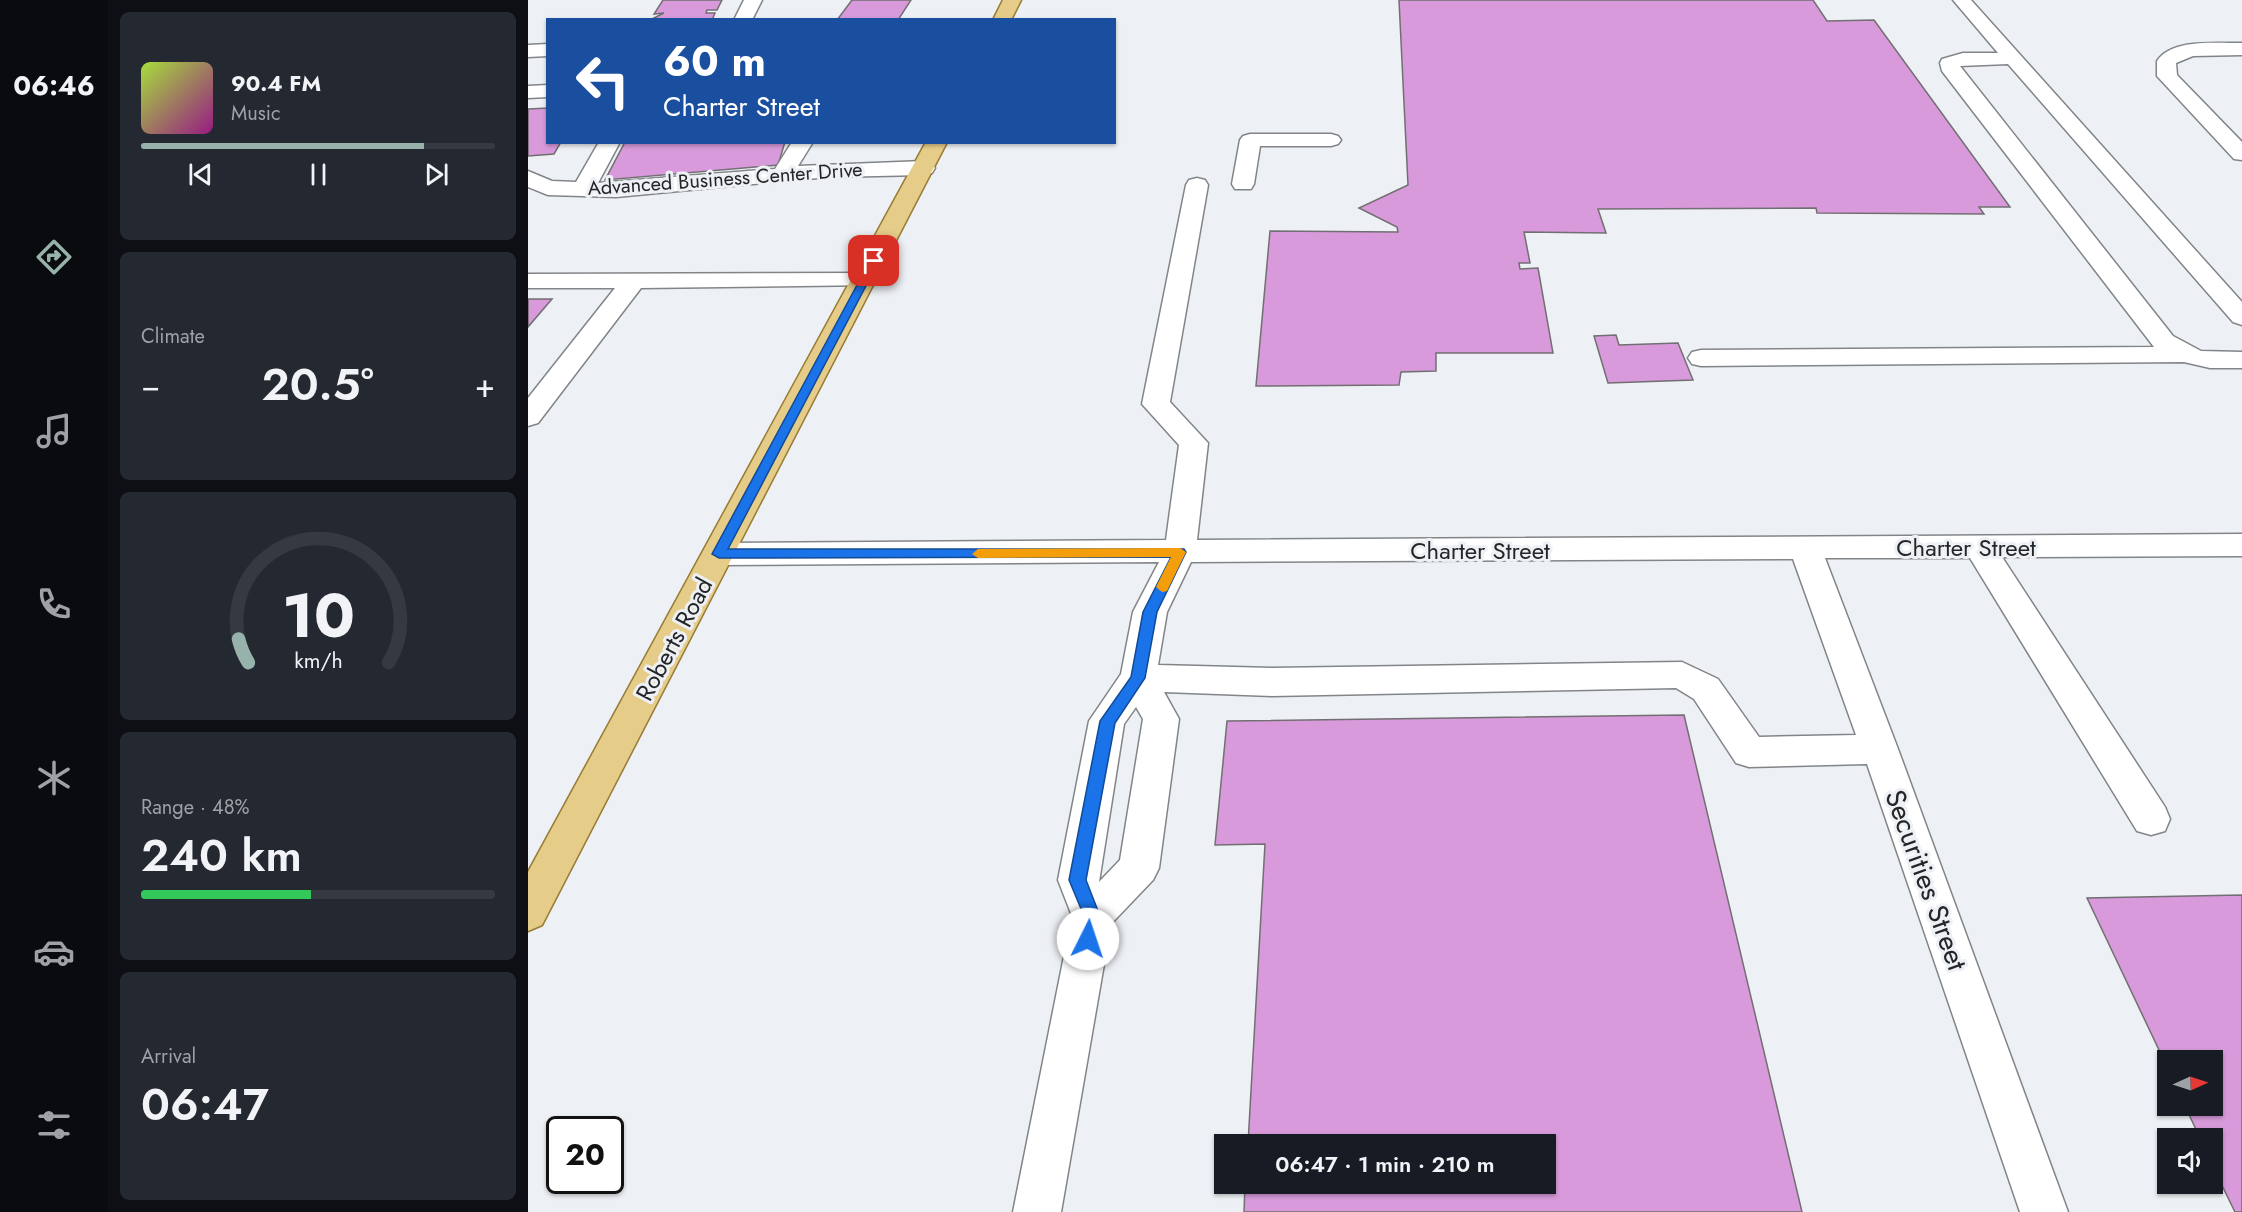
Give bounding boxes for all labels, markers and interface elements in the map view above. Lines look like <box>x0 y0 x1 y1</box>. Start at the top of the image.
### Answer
text: 60 m <box>663 31 766 92</box>
icon: left <box>564 42 642 120</box>
text: 06:46 <box>13 66 95 105</box>
text: 90.4 FM <box>231 67 321 99</box>
text: Charter Street <box>663 87 820 126</box>
text: Music <box>231 99 281 128</box>
street label: Advanced Business Center Drive <box>587 155 863 203</box>
icon: previous <box>184 158 217 191</box>
icon: pause <box>302 158 335 191</box>
icon: next <box>420 158 453 191</box>
pin <box>848 235 899 286</box>
icon: directions <box>33 236 75 278</box>
icon: arrive <box>857 244 890 277</box>
text: Climate <box>141 322 205 351</box>
text: 20.5° <box>261 352 374 417</box>
text: − <box>141 362 160 409</box>
text: + <box>475 362 495 409</box>
icon: music <box>33 410 75 452</box>
street label: Charter Street <box>1896 530 2036 565</box>
street label: Charter Street <box>1410 533 1550 568</box>
text: 10 <box>281 570 355 660</box>
street label: Roberts Road <box>627 571 721 707</box>
icon: phone <box>33 583 75 625</box>
text: km/h <box>294 645 342 676</box>
icon: climate <box>33 757 75 799</box>
street label: Securities Street <box>1874 784 1978 976</box>
text: Range · 48% <box>141 793 250 822</box>
text: 240 km <box>141 823 302 888</box>
position arrow <box>1056 907 1120 971</box>
icon: car <box>33 931 75 973</box>
text: Arrival <box>141 1042 196 1071</box>
north arrow <box>2157 1050 2223 1116</box>
map controls <box>2157 1050 2223 1194</box>
text: 06:47 <box>141 1072 269 1137</box>
icon: filters <box>33 1104 75 1146</box>
speed limit sign: 20 <box>546 1116 624 1194</box>
button: sound <box>2157 1128 2223 1194</box>
text: 06:47 · 1 min · 210 m <box>1275 1148 1495 1180</box>

